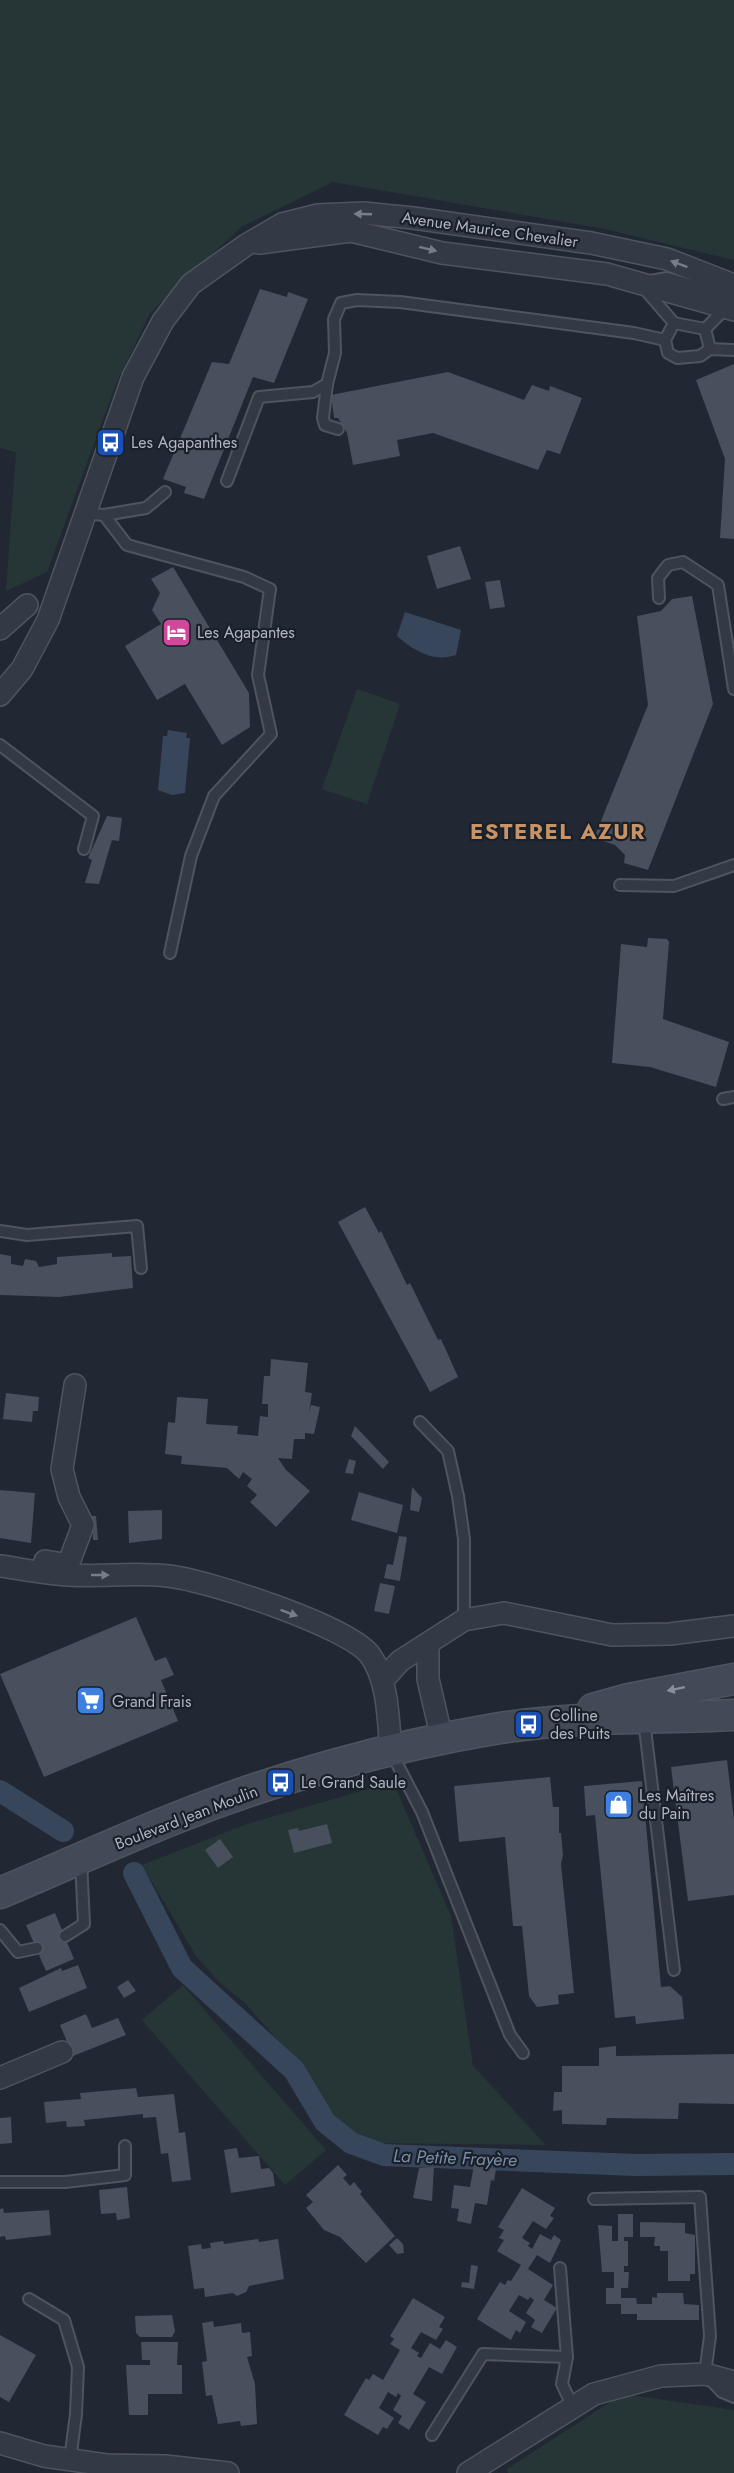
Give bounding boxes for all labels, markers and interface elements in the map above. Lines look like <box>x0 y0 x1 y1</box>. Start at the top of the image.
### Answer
street label: Avenue Maurice Chevalier <box>400 206 580 253</box>
one-way arrow <box>354 209 373 218</box>
one-way arrow <box>419 245 437 255</box>
one-way arrow <box>670 259 688 269</box>
bus stop icon: Les Agapanthes <box>94 426 126 458</box>
place label: Les Agapanthes <box>131 431 237 454</box>
hotel icon: Les Agapantes <box>160 616 192 648</box>
place label: Les Agapantes <box>197 621 295 644</box>
district label: ESTEREL AZUR <box>470 815 646 847</box>
one-way arrow <box>90 1570 109 1580</box>
one-way arrow <box>280 1609 298 1619</box>
supermarket icon: Grand Frais <box>75 1685 107 1717</box>
one-way arrow <box>667 1685 686 1694</box>
place label: Grand Frais <box>112 1690 191 1713</box>
place label: Colline des Puits <box>550 1704 610 1745</box>
bus stop icon: Colline des Puits <box>513 1708 545 1740</box>
bus stop icon: Le Grand Saule <box>264 1766 296 1798</box>
place label: Le Grand Saule <box>301 1771 406 1794</box>
street label: Boulevard Jean Moulin <box>111 1780 261 1855</box>
place label: Les Maîtres du Pain <box>639 1784 714 1825</box>
shop icon: Les Maîtres du Pain <box>602 1788 634 1820</box>
water label: La Petite Frayère <box>393 2143 517 2173</box>

